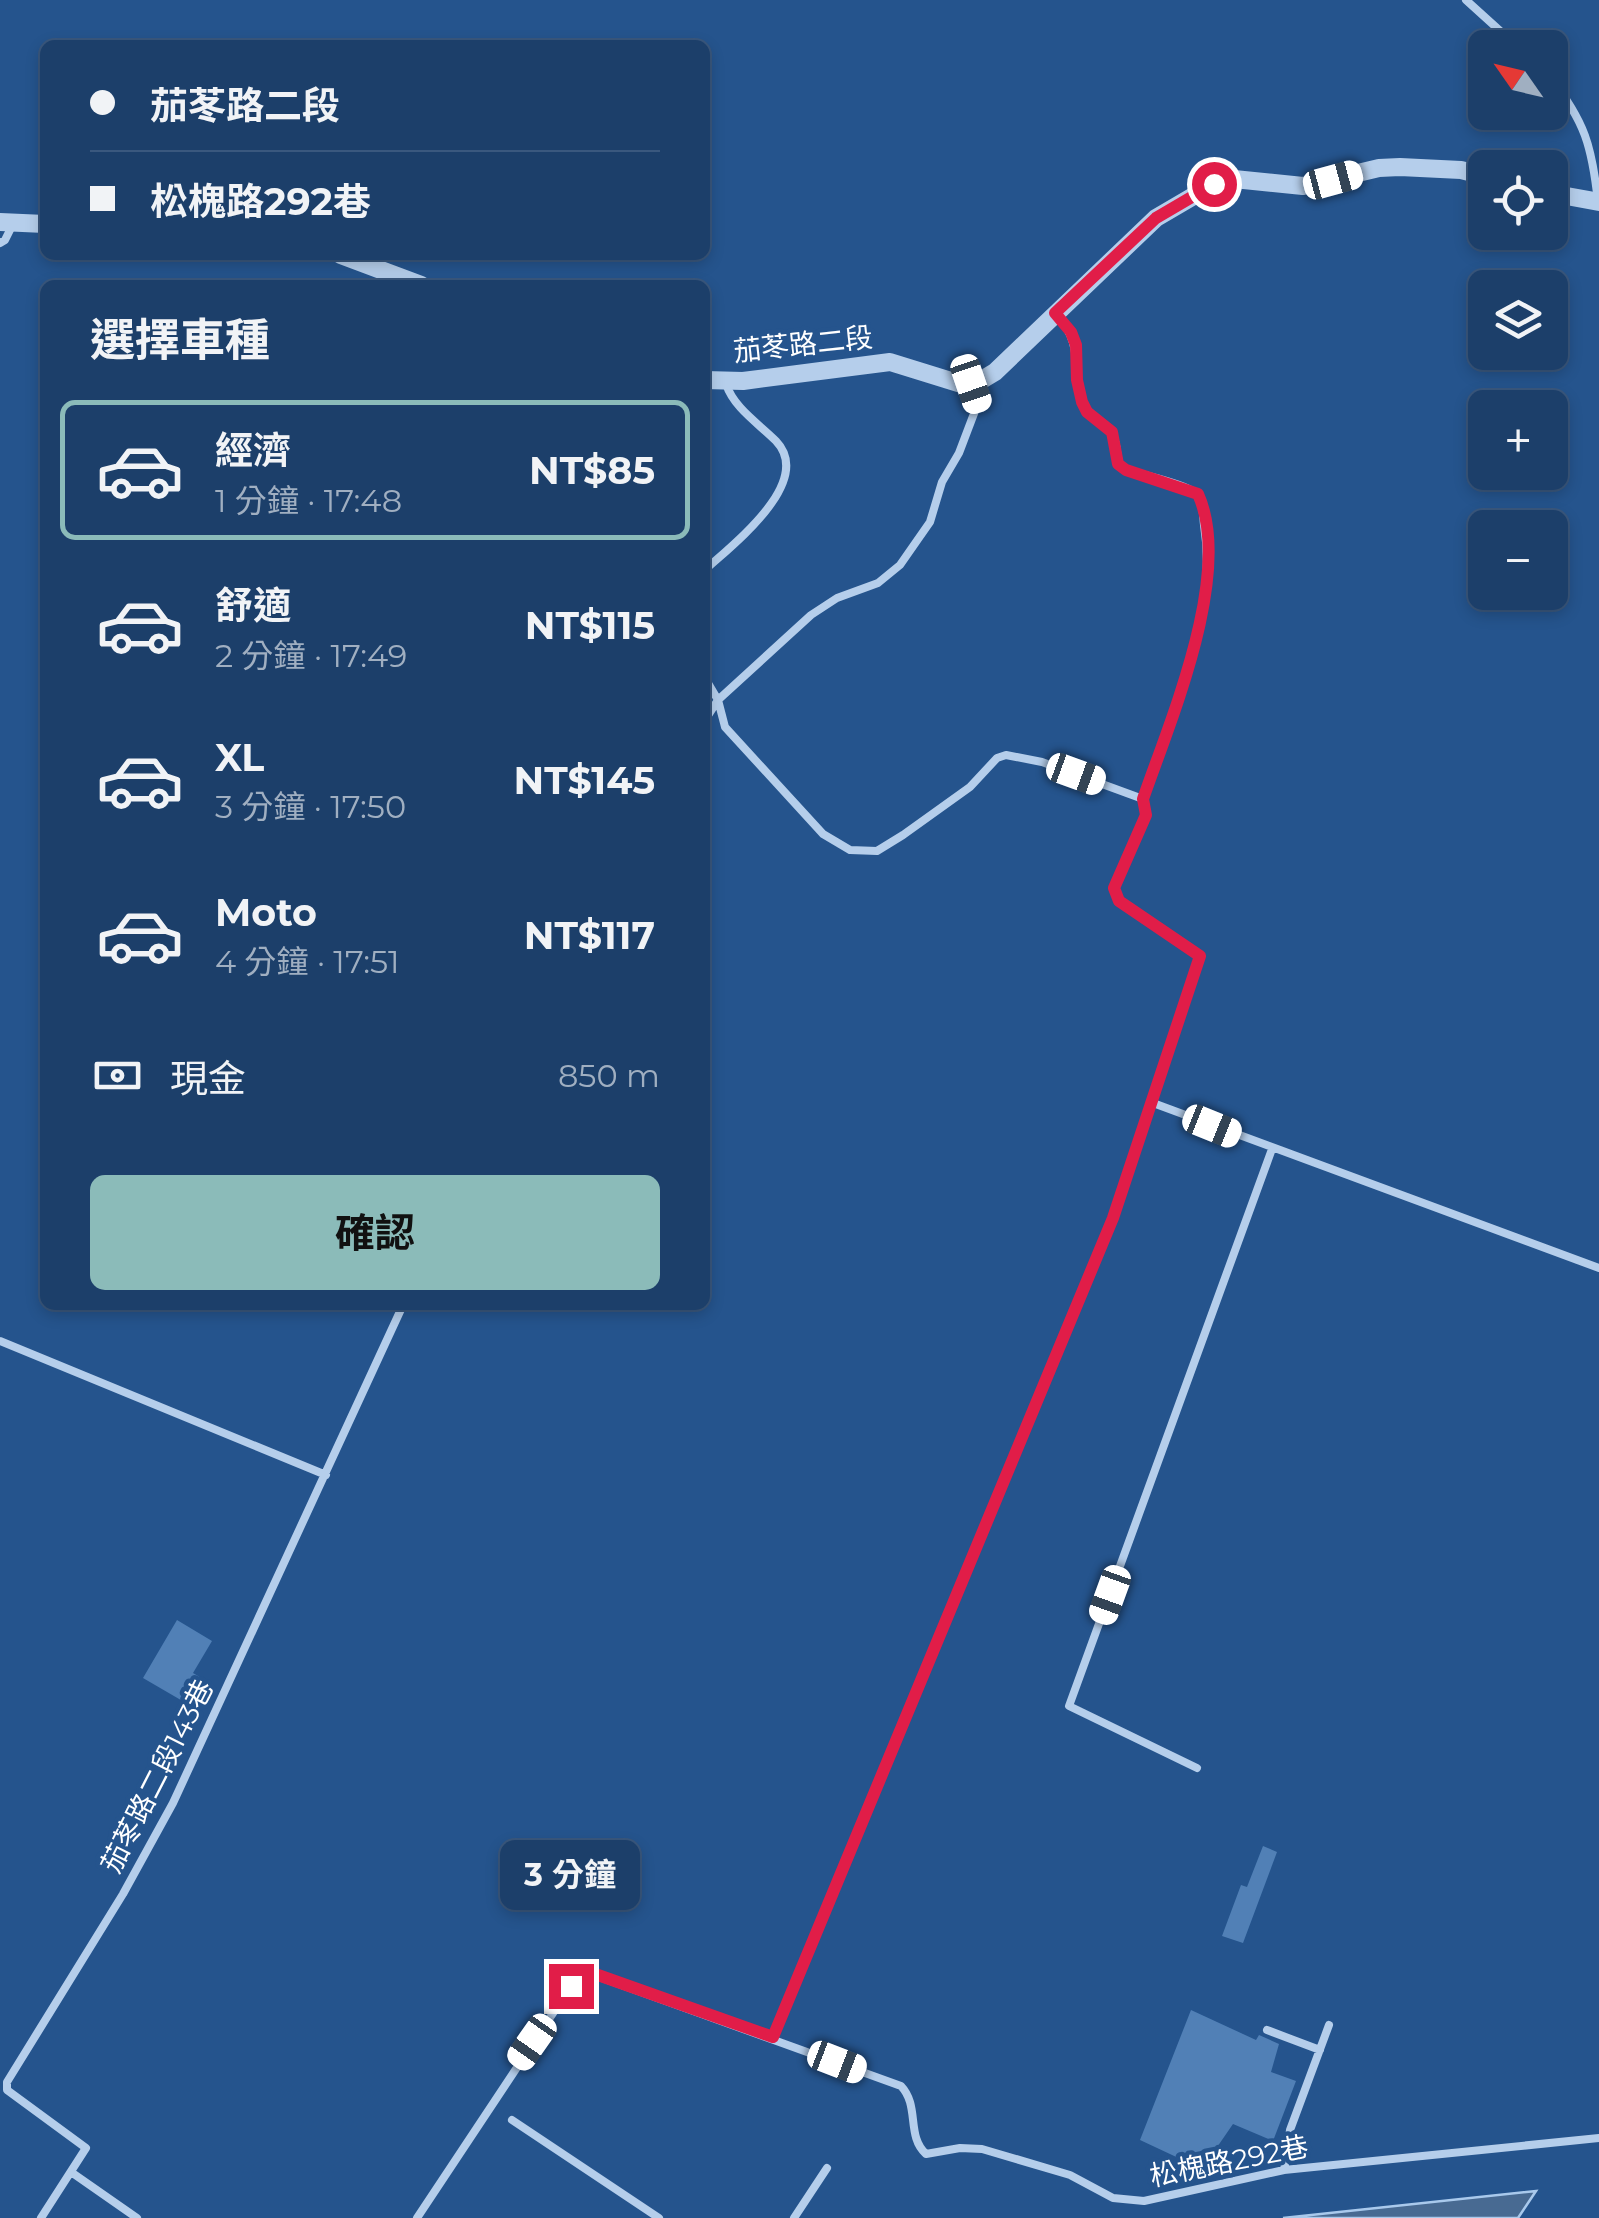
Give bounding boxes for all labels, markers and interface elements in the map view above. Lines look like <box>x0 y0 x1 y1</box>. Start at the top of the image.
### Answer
north arrow <box>1468 30 1568 130</box>
map controls <box>1468 30 1568 610</box>
text: 茄苳路二段 <box>150 82 340 129</box>
button: locate <box>1468 150 1568 250</box>
car <box>1300 158 1366 202</box>
route start <box>1192 162 1237 207</box>
text: 松槐路292巷 <box>150 178 371 225</box>
button: layers <box>1468 270 1568 370</box>
text: 選擇車種 <box>90 312 270 367</box>
street label: 茄苳路二段 <box>732 320 874 368</box>
car <box>947 351 995 417</box>
button: + <box>1468 390 1568 490</box>
icon: car <box>95 425 185 515</box>
text: 經濟 <box>215 427 291 474</box>
text: NT$85 <box>529 447 655 494</box>
text: 1 分鐘 · 17:48 <box>215 481 402 520</box>
button: − <box>1468 510 1568 610</box>
icon: car <box>95 580 185 670</box>
text: 舒適 <box>215 582 291 629</box>
text: NT$115 <box>525 602 655 649</box>
text: 2 分鐘 · 17:49 <box>215 636 407 675</box>
text: XL <box>215 734 264 781</box>
icon: car <box>95 735 185 825</box>
car <box>1043 750 1109 798</box>
text: NT$145 <box>513 757 655 804</box>
text: 3 分鐘 · 17:50 <box>215 787 406 826</box>
text: Moto <box>215 889 317 936</box>
icon: car <box>95 890 185 980</box>
text: NT$117 <box>524 912 655 959</box>
text: 4 分鐘 · 17:51 <box>215 942 400 981</box>
icon: cash <box>90 1048 145 1103</box>
text: 現金 <box>170 1055 246 1102</box>
text: 850 m <box>558 1056 660 1095</box>
car <box>1179 1101 1245 1151</box>
button: 確認 <box>90 1175 660 1290</box>
car <box>1086 1562 1134 1628</box>
street label: 茄苳路二段143巷 <box>94 1674 220 1878</box>
callout: 3 分鐘 <box>501 1841 641 1911</box>
text: 3 分鐘 <box>524 1855 616 1894</box>
route end <box>549 1964 594 2009</box>
car <box>503 2009 561 2075</box>
car <box>804 2037 870 2087</box>
street label: 松槐路292巷 <box>1147 2129 1311 2193</box>

